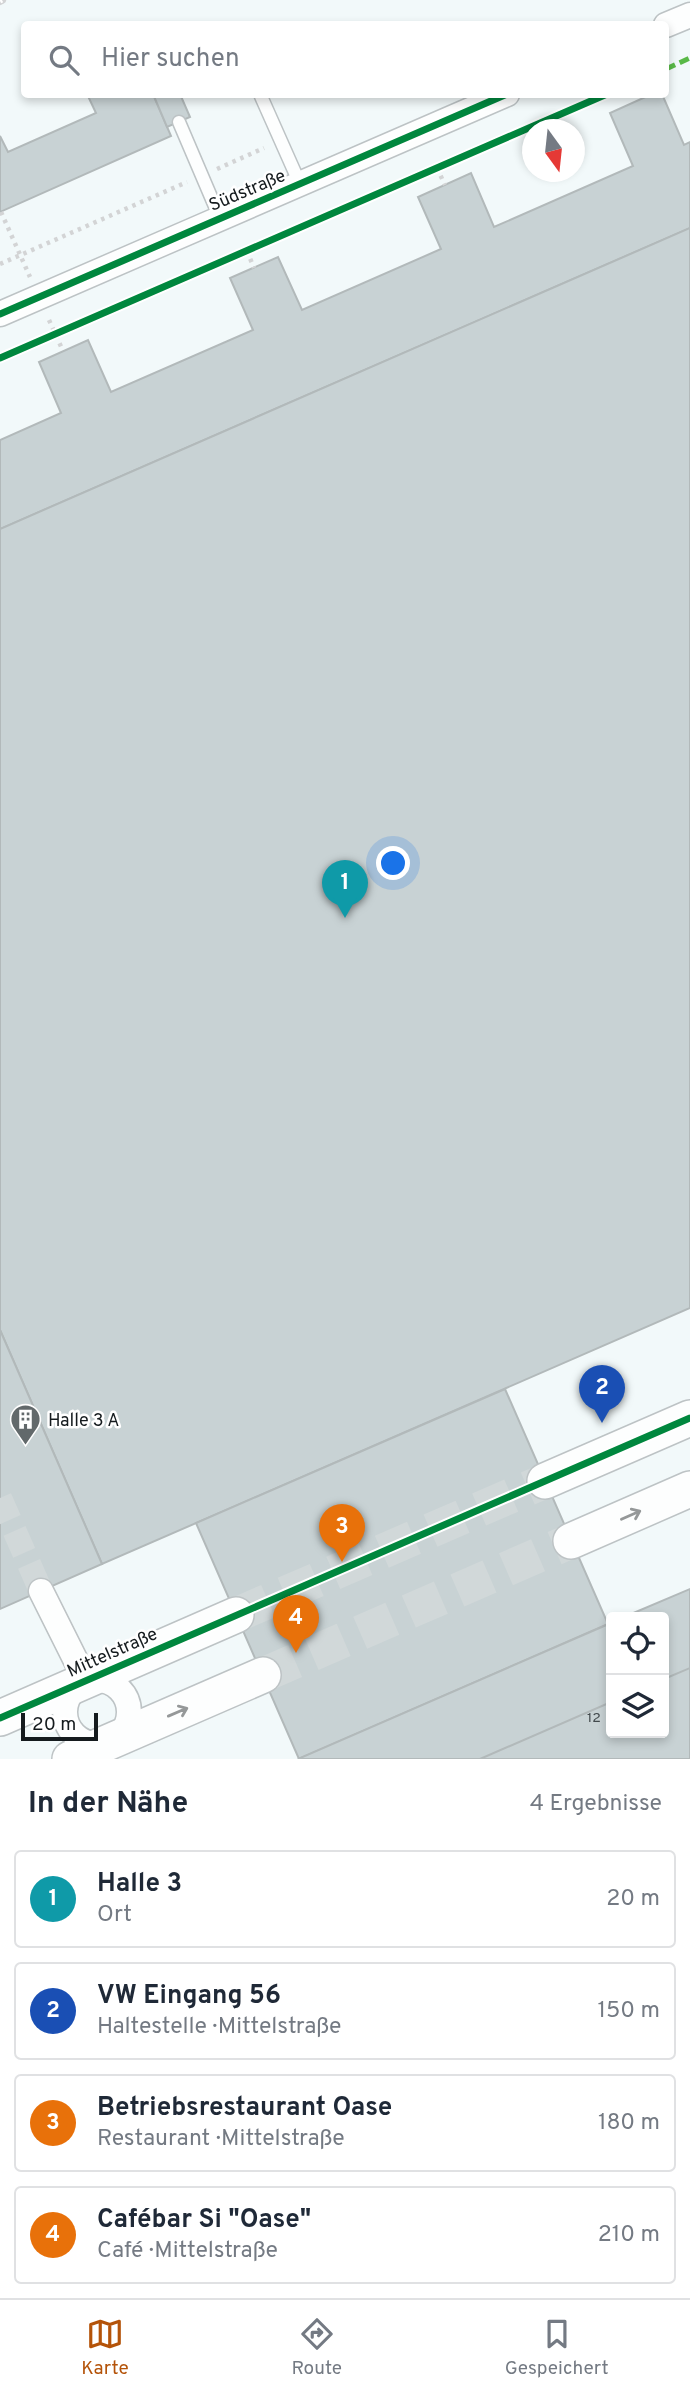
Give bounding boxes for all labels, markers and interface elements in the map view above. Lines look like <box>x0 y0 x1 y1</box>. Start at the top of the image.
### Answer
search box <box>21 21 669 98</box>
icon: search <box>45 41 83 79</box>
text: Hier suchen <box>101 43 240 76</box>
north arrow <box>522 119 585 182</box>
street label: Südstraße <box>206 165 289 218</box>
your location <box>376 846 410 880</box>
pin: 1 <box>322 860 368 918</box>
pin: 2 <box>579 1365 625 1423</box>
building icon: Halle 3 A <box>8 1403 42 1447</box>
place label: Halle 3 A <box>48 1410 119 1433</box>
pin: 3 <box>319 1504 365 1562</box>
one-way arrow <box>619 1508 641 1521</box>
pin: 4 <box>273 1595 319 1653</box>
map controls <box>606 1612 669 1738</box>
button: locate <box>606 1612 669 1675</box>
street label: Mittelstraße <box>64 1623 161 1684</box>
button: layers <box>606 1675 669 1738</box>
one-way arrow <box>166 1705 188 1718</box>
scale bar <box>21 1710 98 1742</box>
house number: 12 <box>587 1710 601 1727</box>
text: 20 m <box>32 1713 76 1737</box>
text: In der Nähe <box>28 1786 188 1823</box>
text: 4 Ergebnisse <box>530 1790 662 1819</box>
text: Halle 3 <box>97 1868 182 1901</box>
text: 1 <box>48 1885 58 1914</box>
text: 20 m <box>606 1885 660 1914</box>
text: Ort <box>97 1901 132 1930</box>
text: VW Eingang 56 <box>97 1980 281 2013</box>
text: 2 <box>46 1997 60 2026</box>
text: 150 m <box>598 1997 660 2026</box>
text: Haltestelle · Mittelstraße <box>97 2013 341 2042</box>
text: Betriebsrestaurant Oase <box>97 2092 392 2125</box>
text: 3 <box>46 2109 60 2138</box>
text: 180 m <box>598 2109 660 2138</box>
text: Restaurant · Mittelstraße <box>97 2125 345 2154</box>
text: Cafébar Si "Oase" <box>97 2204 311 2237</box>
text: 4 <box>46 2221 60 2250</box>
text: 210 m <box>598 2221 660 2250</box>
text: Café · Mittelstraße <box>97 2237 278 2266</box>
tab: Karte <box>81 2315 129 2381</box>
tab: Route <box>291 2315 342 2381</box>
tab: Gespeichert <box>505 2315 609 2381</box>

